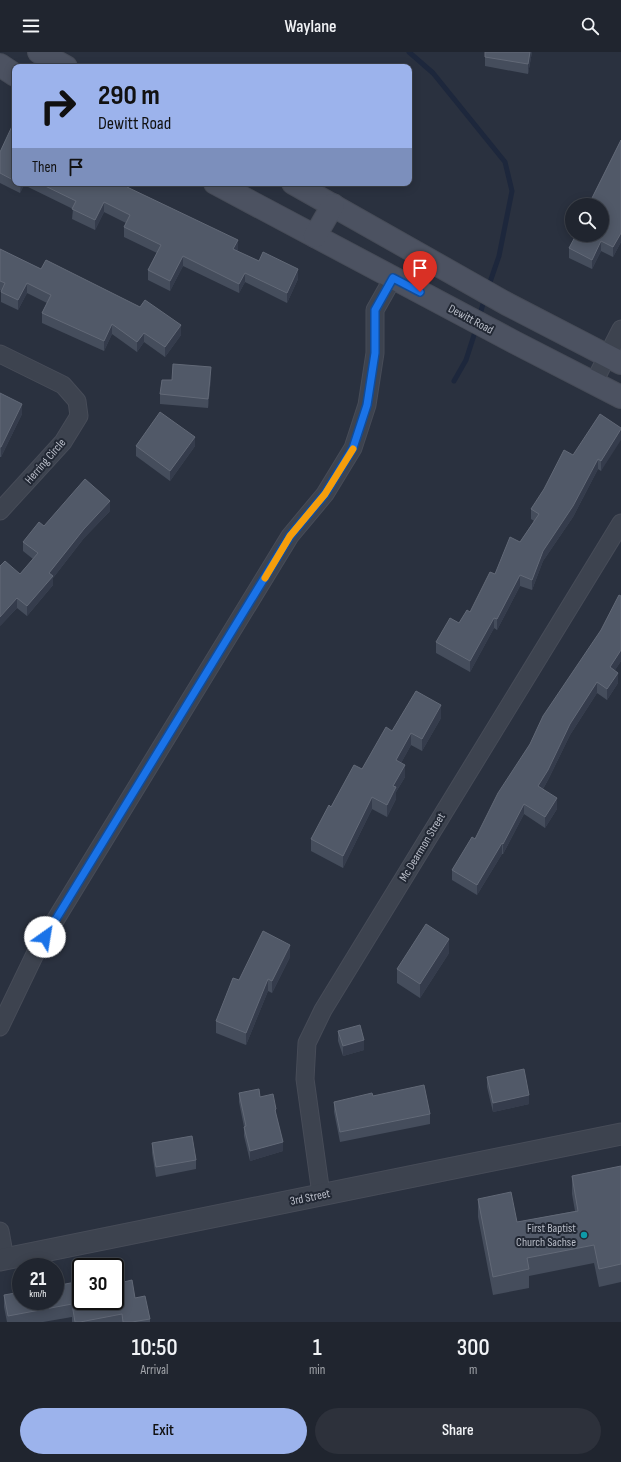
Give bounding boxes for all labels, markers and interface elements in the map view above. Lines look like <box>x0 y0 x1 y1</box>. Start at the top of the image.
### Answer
icon: menu <box>20 15 42 37</box>
icon: search <box>579 15 601 37</box>
text: Waylane <box>284 16 337 37</box>
text: 290 m <box>98 79 160 112</box>
icon: right <box>32 80 84 132</box>
text: Dewitt Road <box>98 113 171 134</box>
icon: arrive <box>65 156 87 178</box>
text: Then <box>32 158 57 177</box>
map controls <box>565 198 609 242</box>
button: search <box>565 198 609 242</box>
pin <box>403 251 437 292</box>
icon: arrive <box>409 257 431 279</box>
street label: Dewitt Road <box>446 301 496 338</box>
street label: Herring Circle <box>22 436 69 487</box>
street label: Mc Dearmon Street <box>396 810 449 884</box>
position arrow <box>24 916 66 958</box>
street label: 3rd Street <box>289 1186 332 1209</box>
place label: First Baptist Church Sachse <box>516 1221 576 1250</box>
marker: First Baptist Church Sachse <box>579 1230 589 1240</box>
speed limit sign: 30 <box>72 1258 124 1310</box>
text: 21 <box>30 1267 46 1291</box>
text: km/h <box>29 1288 47 1300</box>
text: 10:50 <box>131 1333 178 1362</box>
text: 1 <box>313 1333 322 1362</box>
text: 300 <box>457 1333 490 1362</box>
text: Arrival <box>141 1362 168 1378</box>
text: min <box>309 1362 325 1378</box>
text: m <box>469 1362 477 1378</box>
button: Exit <box>20 1408 307 1454</box>
button: Share <box>315 1408 601 1454</box>

